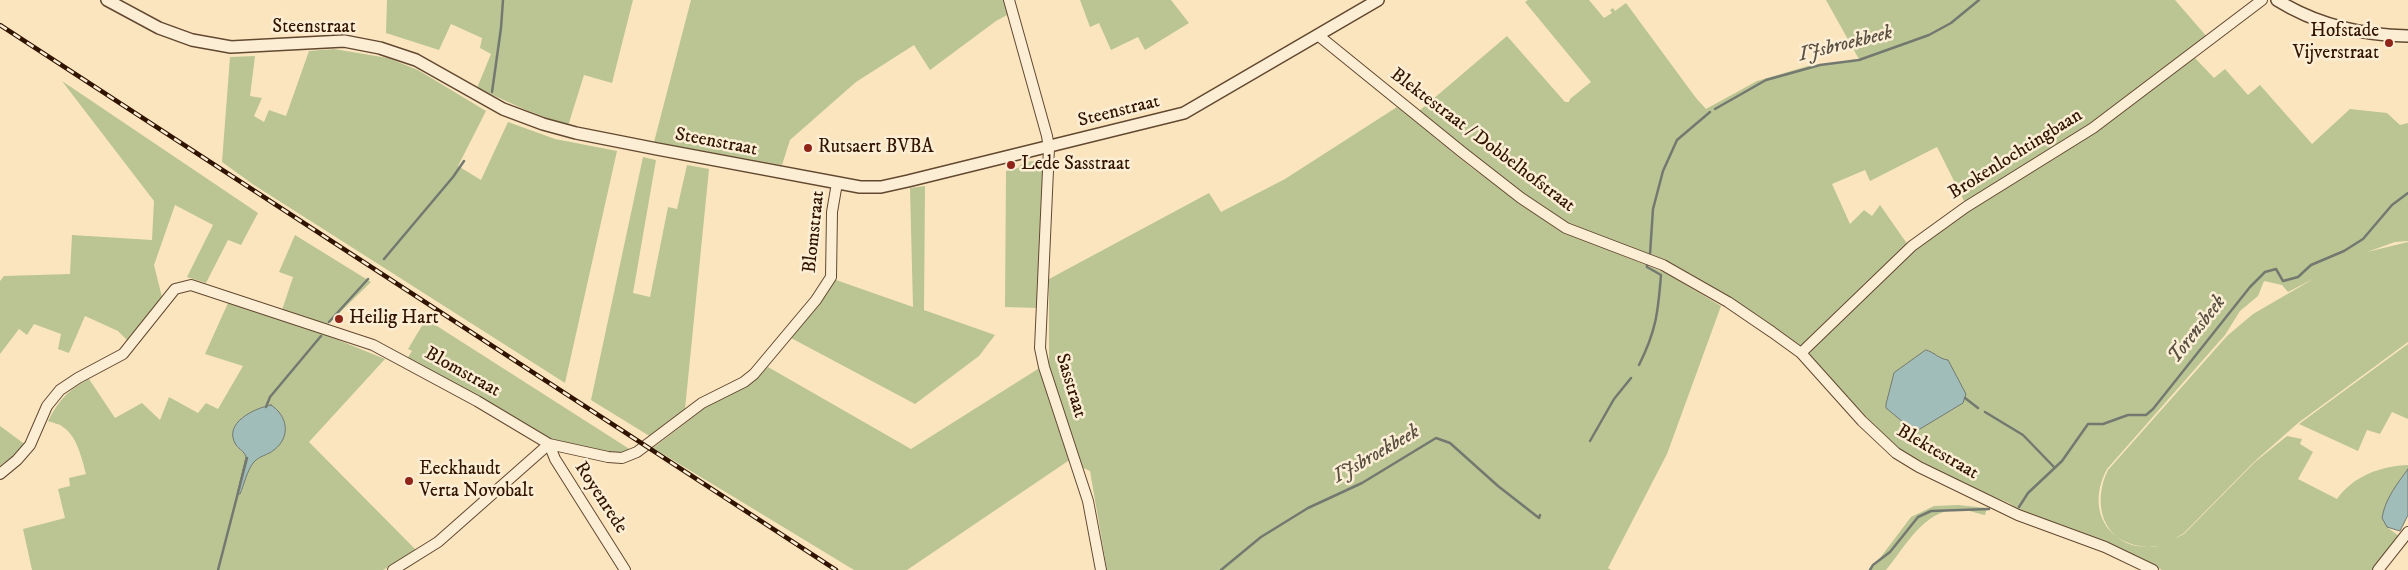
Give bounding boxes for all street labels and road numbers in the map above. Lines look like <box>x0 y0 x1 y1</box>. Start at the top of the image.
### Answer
street label: Steenstraat <box>272 17 356 39</box>
street label: Blektestraat / Dobbelhofstraat <box>1385 64 1579 218</box>
street label: Steenstraat <box>1076 91 1162 133</box>
street label: Brokenlochtingbaan <box>1945 105 2087 205</box>
street label: Steenstraat <box>673 124 759 162</box>
street label: Blomstraat <box>799 190 831 274</box>
street label: Blomstraat <box>420 343 504 403</box>
street label: Sasstraat <box>1049 351 1091 421</box>
street label: Blektestraat <box>1892 421 1982 485</box>
street label: Royenrede <box>568 458 632 538</box>

